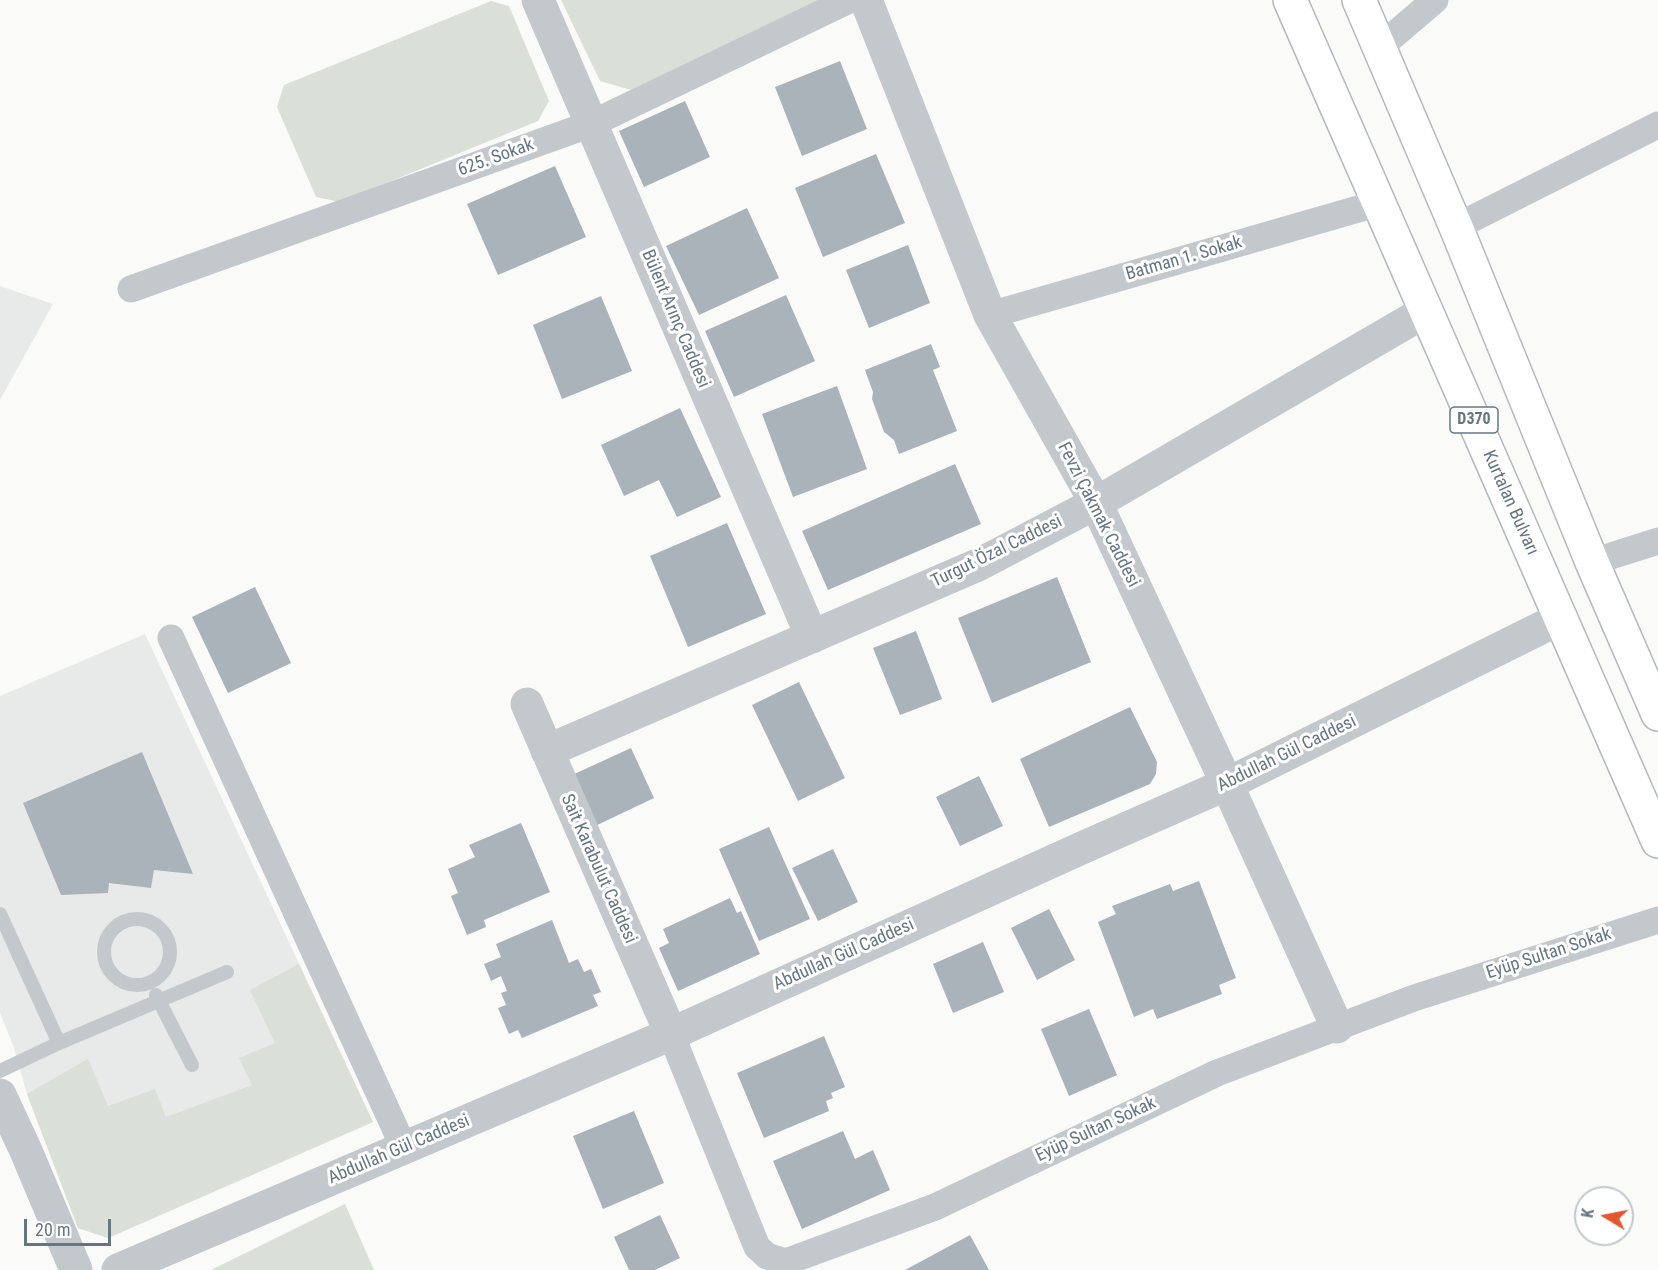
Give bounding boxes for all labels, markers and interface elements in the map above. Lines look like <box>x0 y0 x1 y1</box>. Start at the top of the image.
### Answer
street label: 625. Sokak <box>455 134 537 182</box>
street label: Batman 1. Sokak <box>1123 232 1245 286</box>
street label: Bülent Arınç Caddesi <box>636 247 714 391</box>
road number: D370 <box>1450 407 1498 433</box>
street label: Fevzi Çakmak Caddesi <box>1052 439 1144 591</box>
street label: Kurtalan Bulvarı <box>1477 447 1543 559</box>
street label: Turgut Özal Caddesi <box>928 511 1066 593</box>
street label: Abdullah Gül Caddesi <box>1214 711 1360 797</box>
street label: Sait Karabulut Caddesi <box>555 791 641 947</box>
street label: Abdullah Gül Caddesi <box>770 914 918 996</box>
street label: Eyüp Sultan Sokak <box>1484 924 1614 984</box>
street label: Eyüp Sultan Sokak <box>1032 1093 1160 1167</box>
street label: Abdullah Gül Caddesi <box>325 1110 473 1190</box>
north arrow <box>1574 1186 1634 1246</box>
scale bar <box>27 1207 114 1245</box>
text: K <box>1578 1207 1598 1219</box>
text: 20 m <box>35 1219 70 1240</box>

